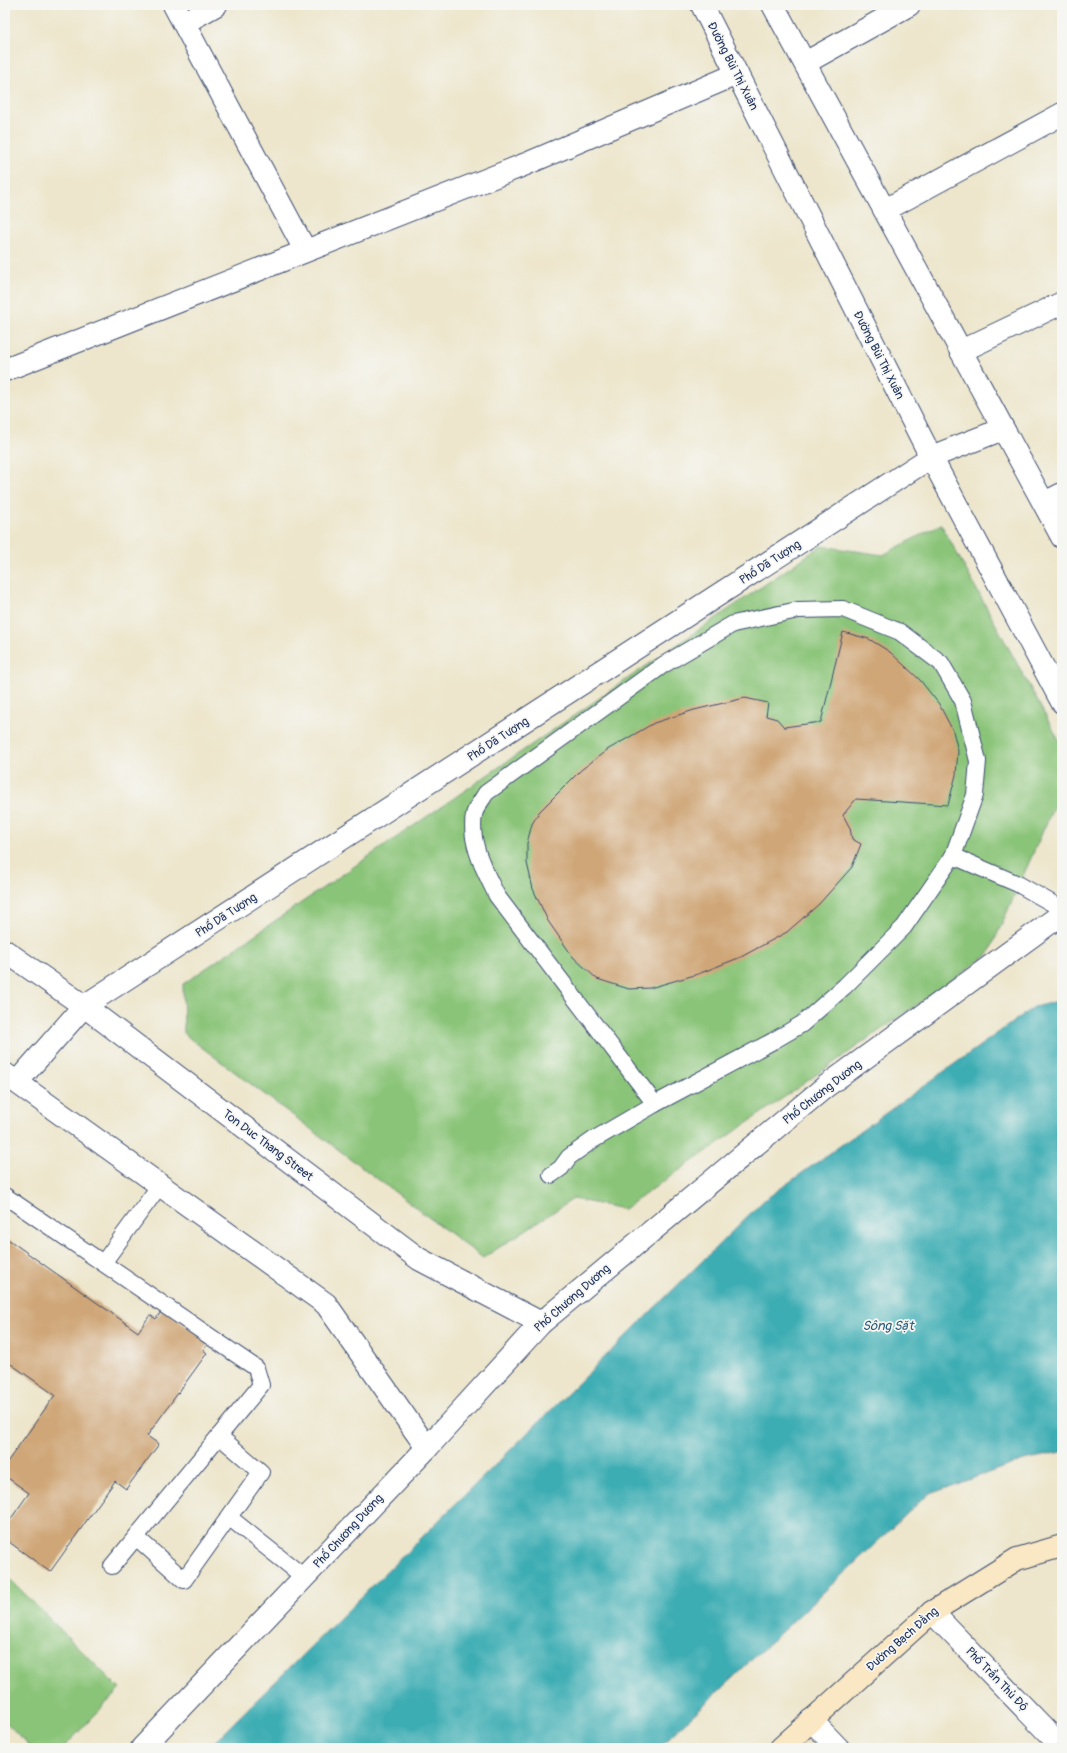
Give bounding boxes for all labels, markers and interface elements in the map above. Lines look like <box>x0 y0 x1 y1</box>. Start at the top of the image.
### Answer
street label: Đường Bùi Thị Xuân <box>704 20 761 113</box>
street label: Đường Bùi Thị Xuân <box>850 309 907 402</box>
street label: Phố Dã Tượng <box>736 536 804 588</box>
street label: Phố Dã Tượng <box>464 713 532 765</box>
street label: Phố Dã Tượng <box>192 889 260 941</box>
street label: Phố Chương Dương <box>779 1056 865 1128</box>
street label: Ton Duc Thang Street <box>220 1107 316 1184</box>
street label: Phố Chương Dương <box>531 1261 613 1335</box>
water label: Sông Sặt <box>863 1318 915 1334</box>
street label: Phố Chương Dương <box>309 1491 387 1571</box>
street label: Đường Bạch Đằng <box>863 1603 941 1675</box>
street label: Phố Trần Thủ Độ <box>962 1643 1033 1715</box>

